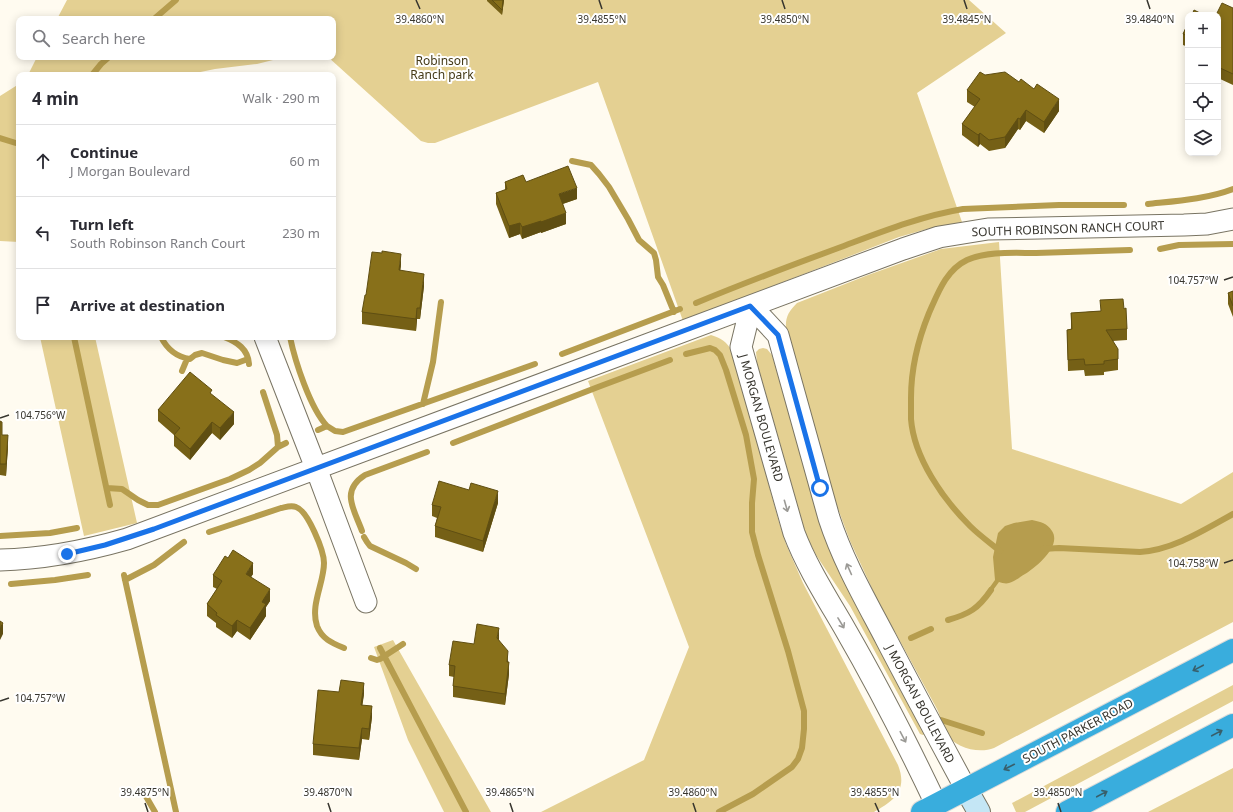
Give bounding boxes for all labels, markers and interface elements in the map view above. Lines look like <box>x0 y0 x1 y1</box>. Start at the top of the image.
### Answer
text: 39.4860°N <box>396 12 444 26</box>
text: 39.4855°N <box>578 12 626 26</box>
text: 39.4850°N <box>761 12 809 26</box>
text: 39.4845°N <box>943 12 991 26</box>
text: 39.4840°N <box>1126 12 1174 26</box>
map controls <box>1185 12 1221 156</box>
button: + <box>1185 12 1221 48</box>
search box <box>16 16 336 60</box>
icon: search <box>30 27 52 49</box>
text: Search here <box>62 28 145 48</box>
button: − <box>1185 48 1221 84</box>
park label: Robinson Ranch park <box>410 52 474 83</box>
button: locate <box>1185 84 1221 120</box>
text: 4 min <box>32 87 79 110</box>
text: Walk · 290 m <box>242 89 320 107</box>
button: layers <box>1185 120 1221 156</box>
text: Continue <box>70 142 138 162</box>
icon: ahead <box>32 150 54 172</box>
text: 60 m <box>290 152 320 170</box>
text: J Morgan Boulevard <box>70 162 190 180</box>
text: Turn left <box>70 214 134 234</box>
street label: SOUTH ROBINSON RANCH COURT <box>971 217 1165 240</box>
icon: left <box>32 222 54 244</box>
text: 230 m <box>282 224 320 242</box>
text: South Robinson Ranch Court <box>70 234 245 252</box>
text: 104.757°W <box>1168 273 1219 287</box>
icon: arrive <box>32 294 54 316</box>
text: Arrive at destination <box>70 295 225 315</box>
street label: J MORGAN BOULEVARD <box>735 351 788 484</box>
text: 104.756°W <box>15 408 66 422</box>
route start <box>811 479 829 497</box>
one-way arrow <box>782 499 790 512</box>
route end <box>58 545 76 563</box>
text: 104.758°W <box>1168 556 1219 570</box>
one-way arrow <box>845 563 852 575</box>
one-way arrow <box>838 617 846 629</box>
street label: J MORGAN BOULEVARD <box>881 640 959 766</box>
one-way arrow <box>1193 665 1205 672</box>
text: 104.757°W <box>15 691 66 705</box>
street label: SOUTH PARKER ROAD <box>1020 694 1136 767</box>
one-way arrow <box>1211 729 1223 736</box>
one-way arrow <box>900 731 907 743</box>
one-way arrow <box>1003 764 1015 771</box>
text: 39.4875°N <box>121 785 169 799</box>
text: 39.4870°N <box>304 785 352 799</box>
text: 39.4865°N <box>486 785 534 799</box>
text: 39.4860°N <box>669 785 717 799</box>
text: 39.4855°N <box>851 785 899 799</box>
text: 39.4850°N <box>1034 785 1082 799</box>
one-way arrow <box>1096 790 1108 797</box>

